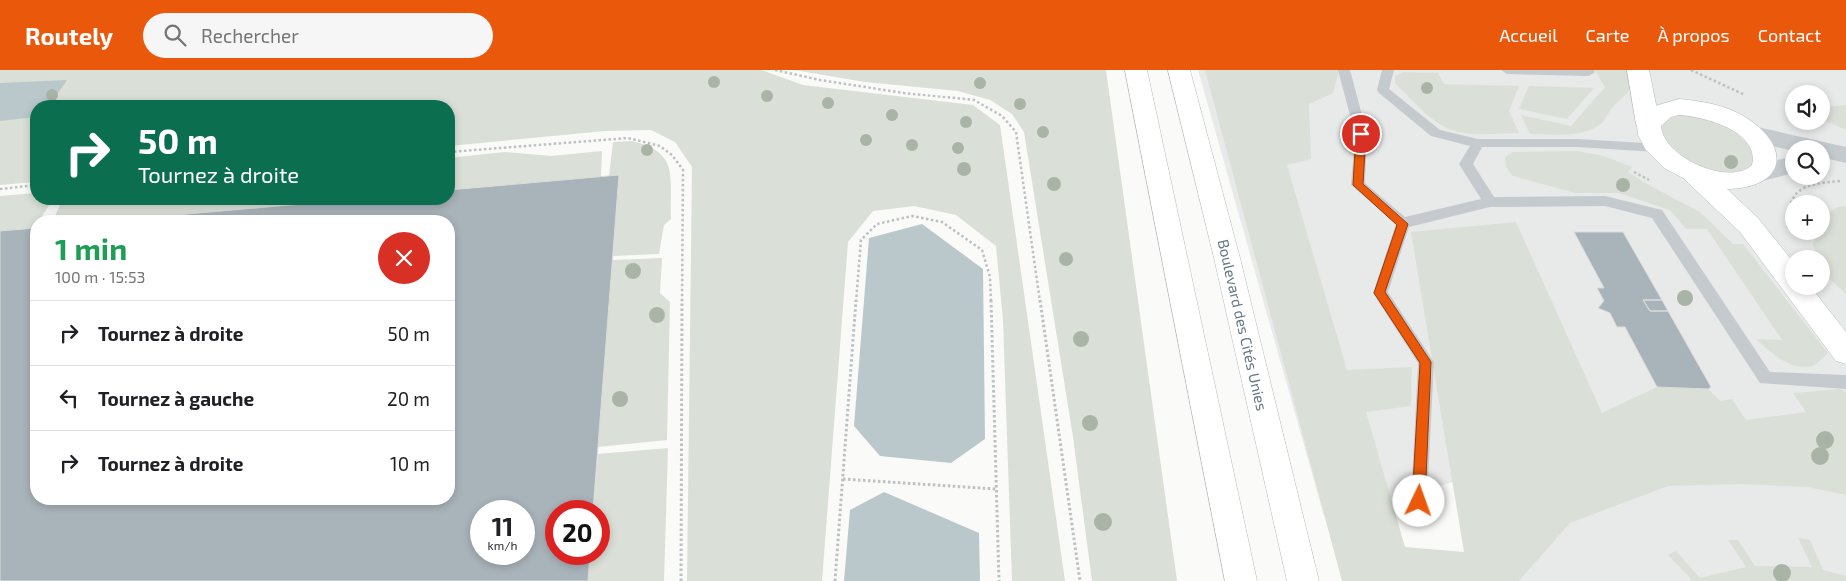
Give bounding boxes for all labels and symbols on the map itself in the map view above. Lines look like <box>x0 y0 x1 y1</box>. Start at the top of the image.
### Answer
pin <box>1340 113 1382 155</box>
street label: Boulevard des Cités Unies <box>1214 237 1271 412</box>
position arrow <box>1392 474 1444 526</box>
speed limit sign: 20 <box>545 500 610 565</box>

